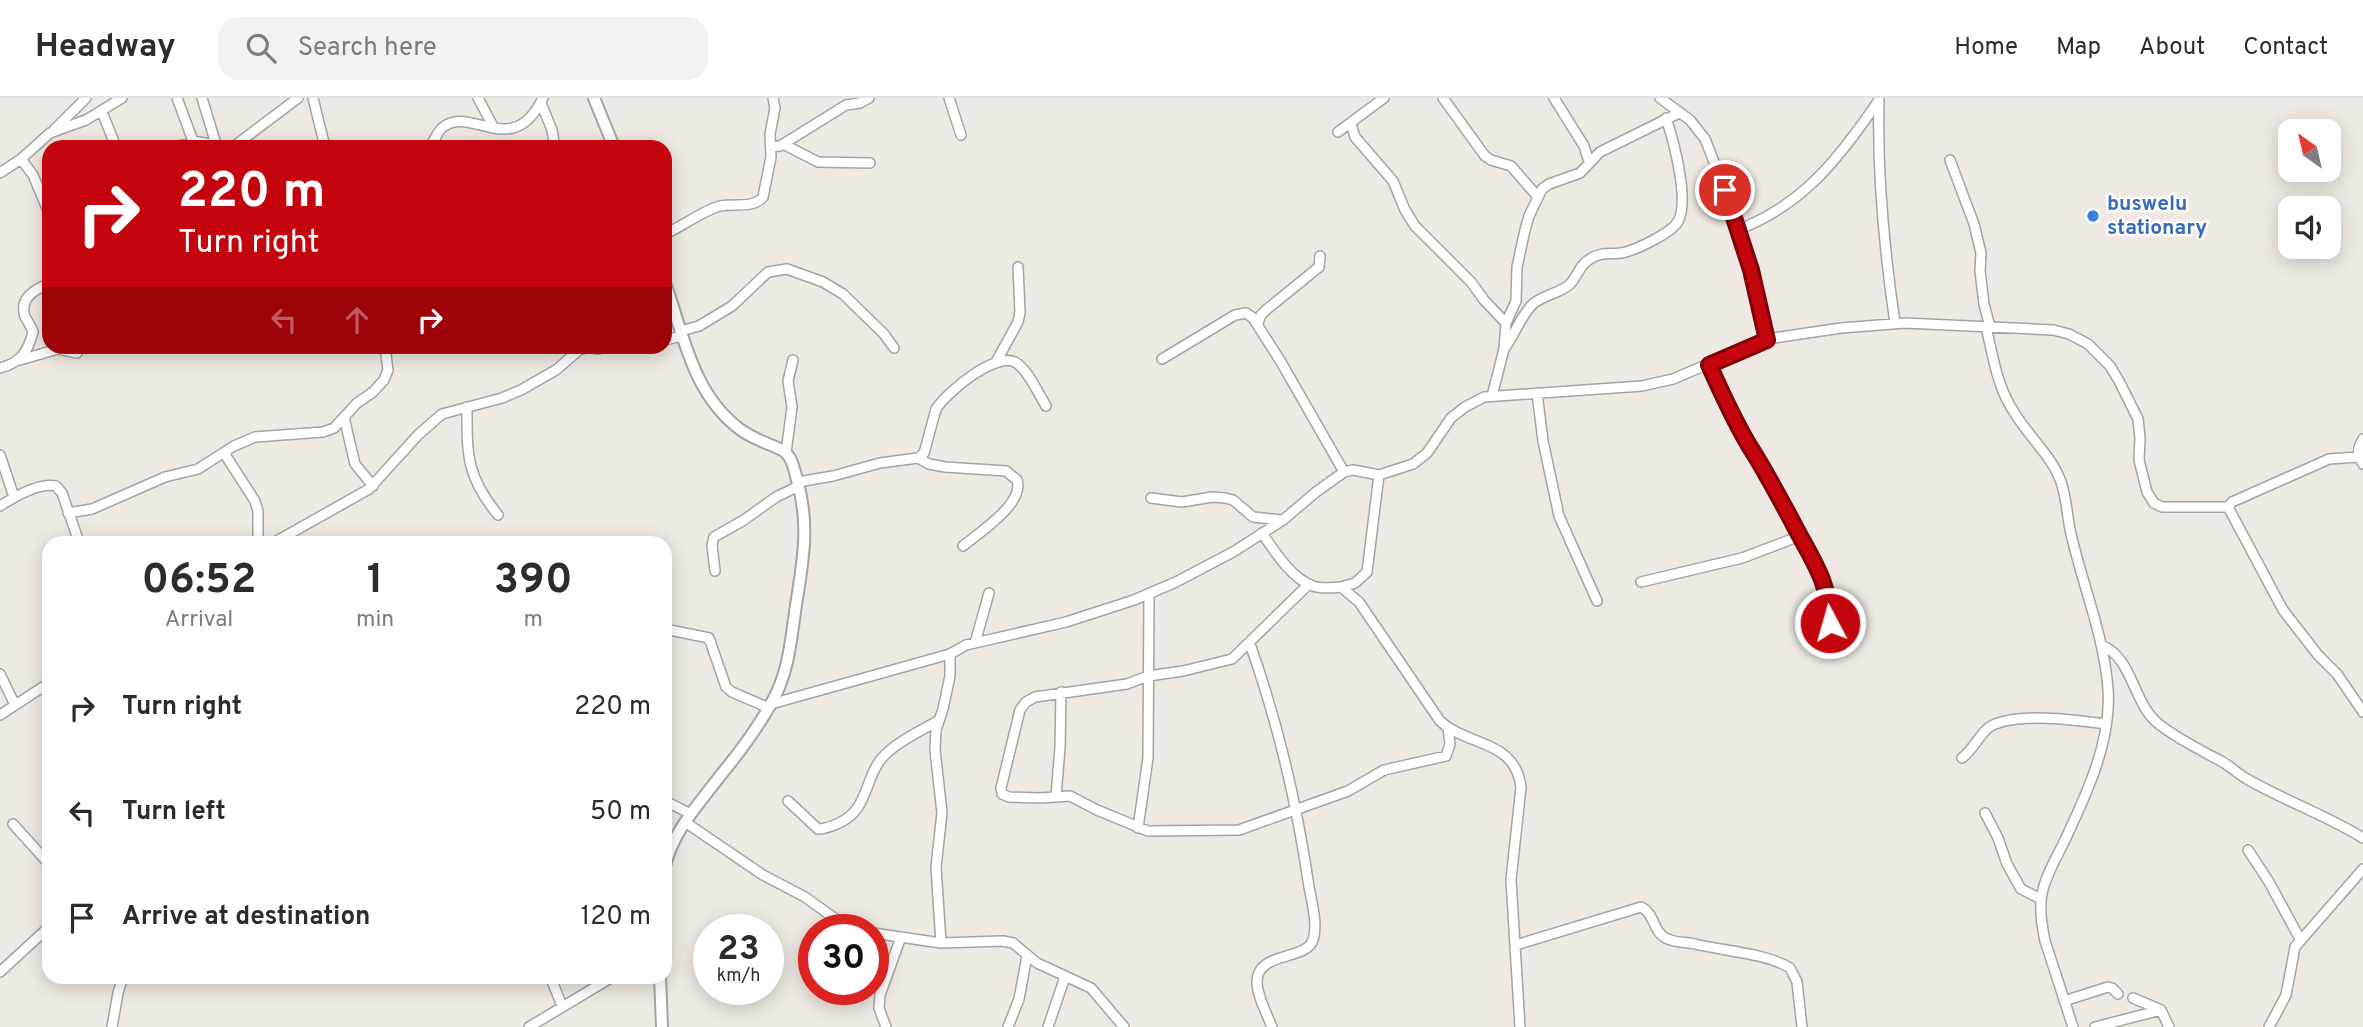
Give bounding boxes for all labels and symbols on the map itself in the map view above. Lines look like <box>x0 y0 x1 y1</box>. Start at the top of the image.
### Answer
north arrow <box>2278 119 2342 182</box>
pin <box>1695 160 1755 220</box>
place label: buswelu stationary <box>2107 191 2207 242</box>
marker: buswelu stationary <box>2085 208 2101 224</box>
position arrow <box>1793 586 1867 660</box>
speed limit sign: 30 <box>798 914 889 1005</box>

